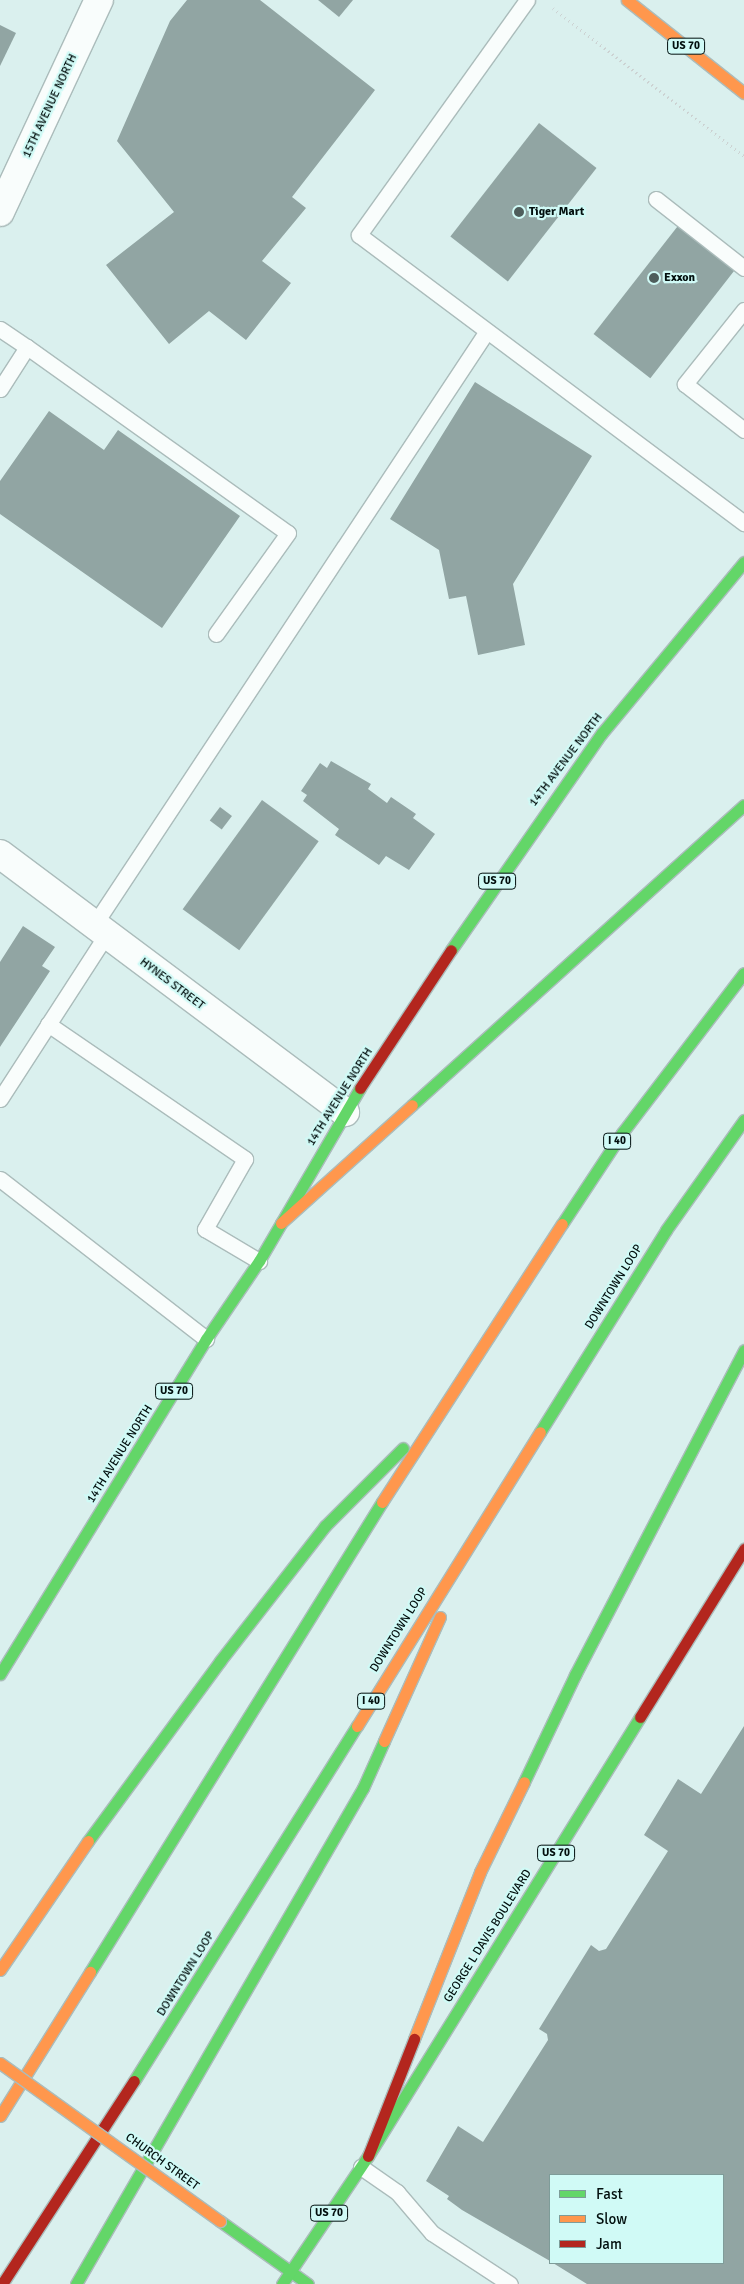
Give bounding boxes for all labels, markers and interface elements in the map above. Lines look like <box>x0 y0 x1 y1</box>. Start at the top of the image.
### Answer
road number: US 70 <box>666 37 706 54</box>
street label: 15TH AVENUE NORTH <box>20 52 80 160</box>
place label: Tiger Mart <box>529 205 584 219</box>
marker: Tiger Mart <box>513 206 525 218</box>
place label: Exxon <box>664 271 695 285</box>
marker: Exxon <box>648 272 660 284</box>
street label: 14TH AVENUE NORTH <box>526 711 606 809</box>
road number: US 70 <box>477 872 517 889</box>
street label: HYNES STREET <box>137 955 207 1013</box>
street label: 14TH AVENUE NORTH <box>304 1045 376 1149</box>
road number: I 40 <box>602 1132 632 1150</box>
street label: DOWNTOWN LOOP <box>582 1242 646 1332</box>
road number: US 70 <box>154 1382 194 1400</box>
street label: 14TH AVENUE NORTH <box>84 1402 156 1506</box>
street label: DOWNTOWN LOOP <box>367 1585 431 1675</box>
road number: I 40 <box>356 1692 386 1710</box>
road number: US 70 <box>536 1845 576 1862</box>
street label: GEORGE L DAVIS BOULEVARD <box>441 1867 535 2005</box>
street label: DOWNTOWN LOOP <box>154 1929 218 2019</box>
street label: CHURCH STREET <box>122 2131 202 2193</box>
legend <box>549 2174 724 2264</box>
text: Fast <box>596 2185 623 2203</box>
road number: US 70 <box>309 2204 349 2222</box>
text: Slow <box>596 2210 627 2228</box>
text: Jam <box>596 2235 622 2253</box>

